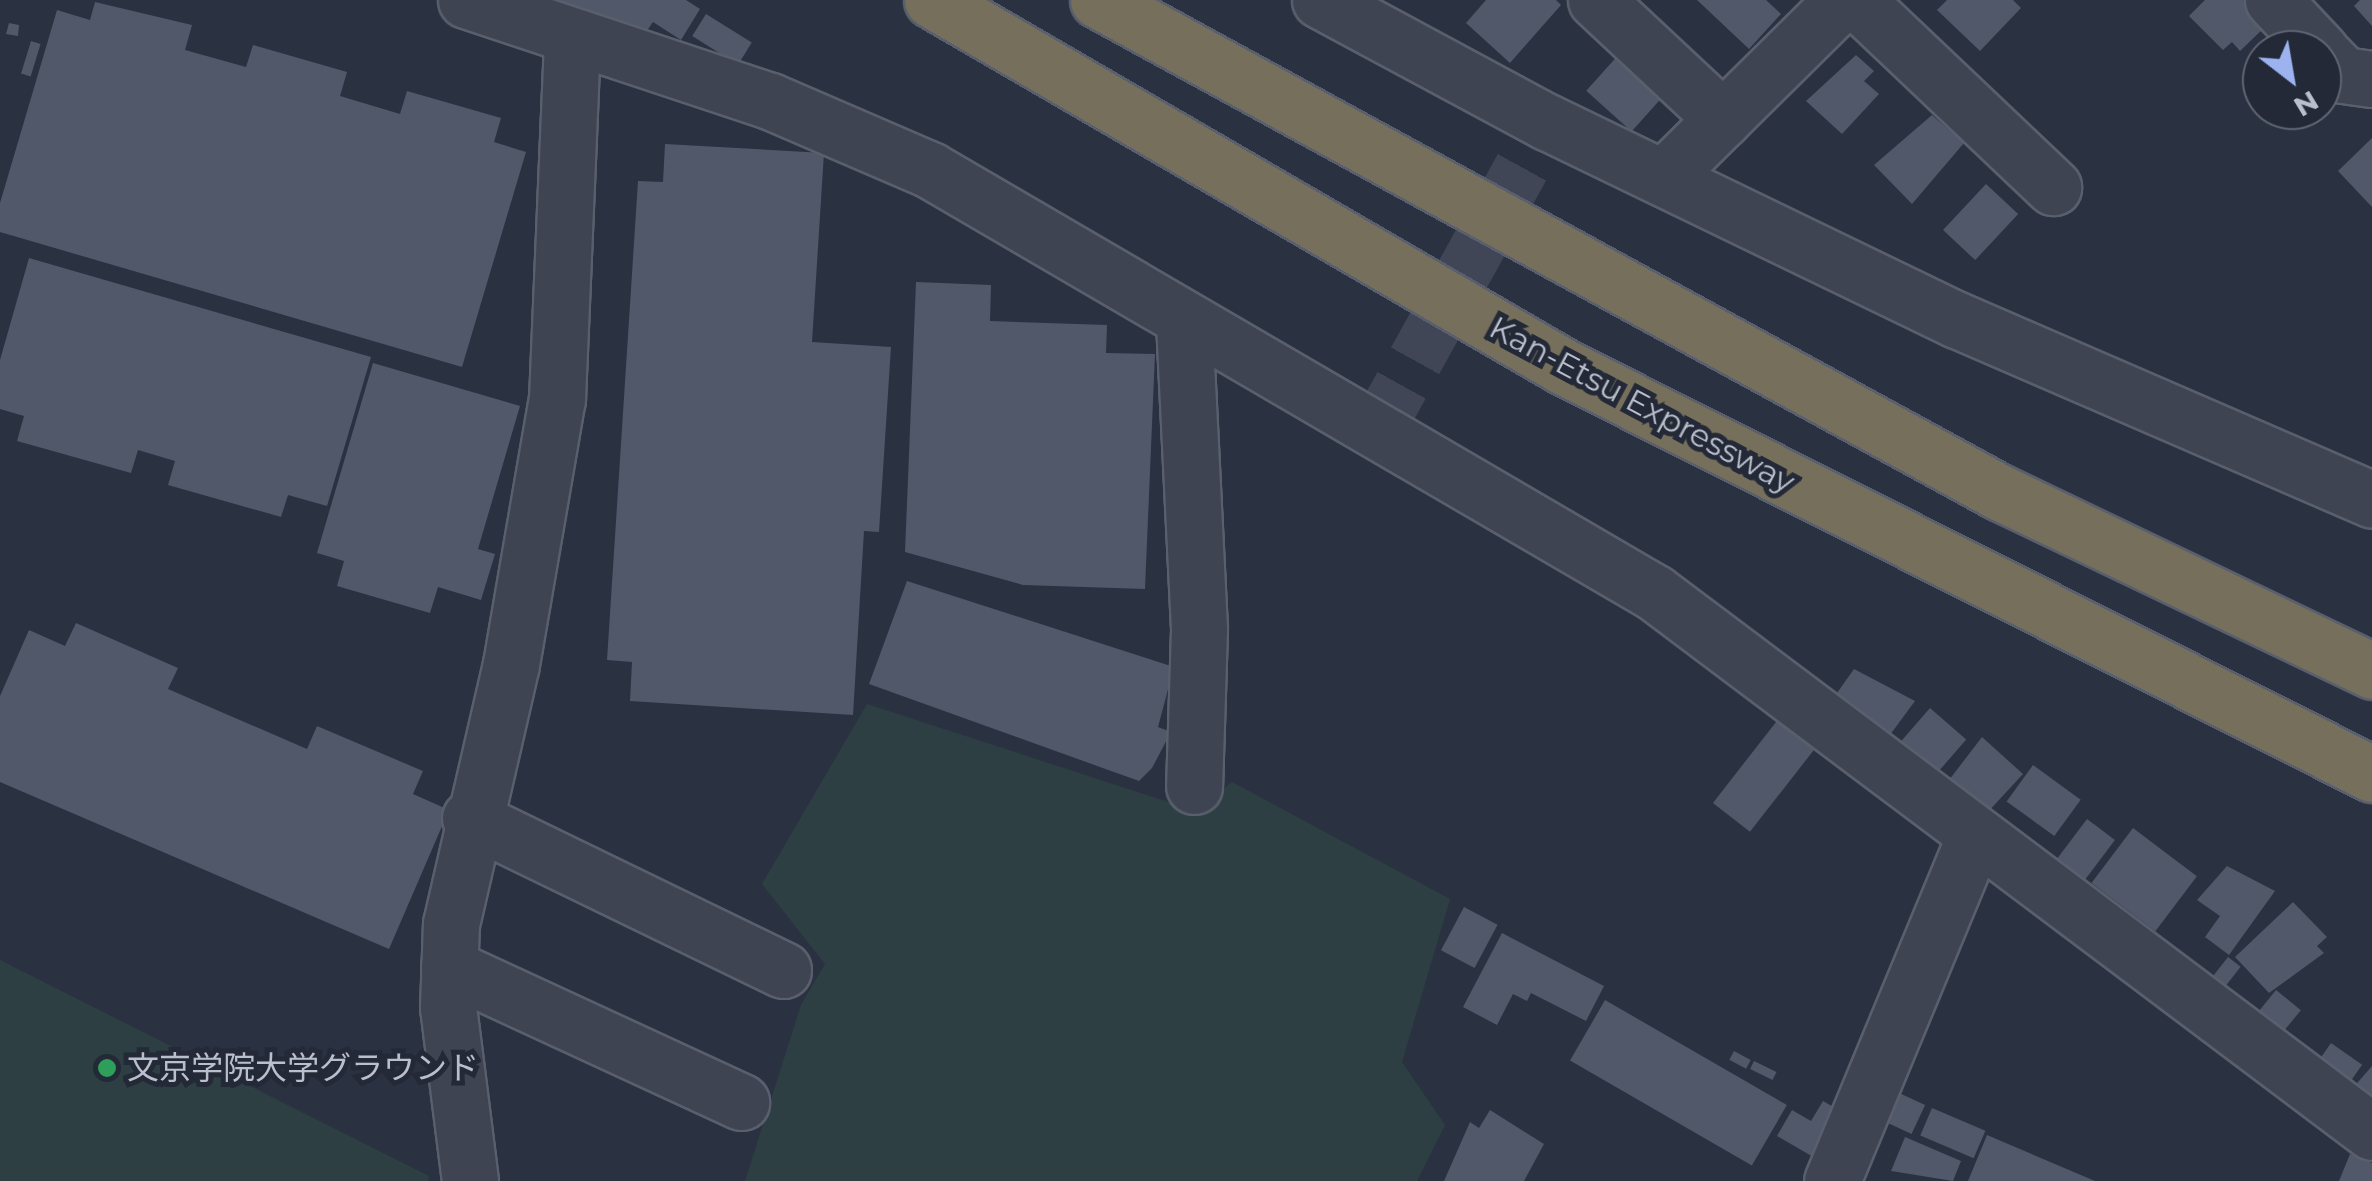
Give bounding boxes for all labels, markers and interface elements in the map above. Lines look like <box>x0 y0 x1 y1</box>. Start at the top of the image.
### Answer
north arrow <box>2242 30 2342 130</box>
text: N <box>2288 84 2325 124</box>
street label: Kan-Etsu Expressway <box>1483 308 1801 502</box>
place label: 文京学院大学グラウンド <box>127 1049 479 1087</box>
marker: 文京学院大学グラウンド <box>96 1057 118 1079</box>

